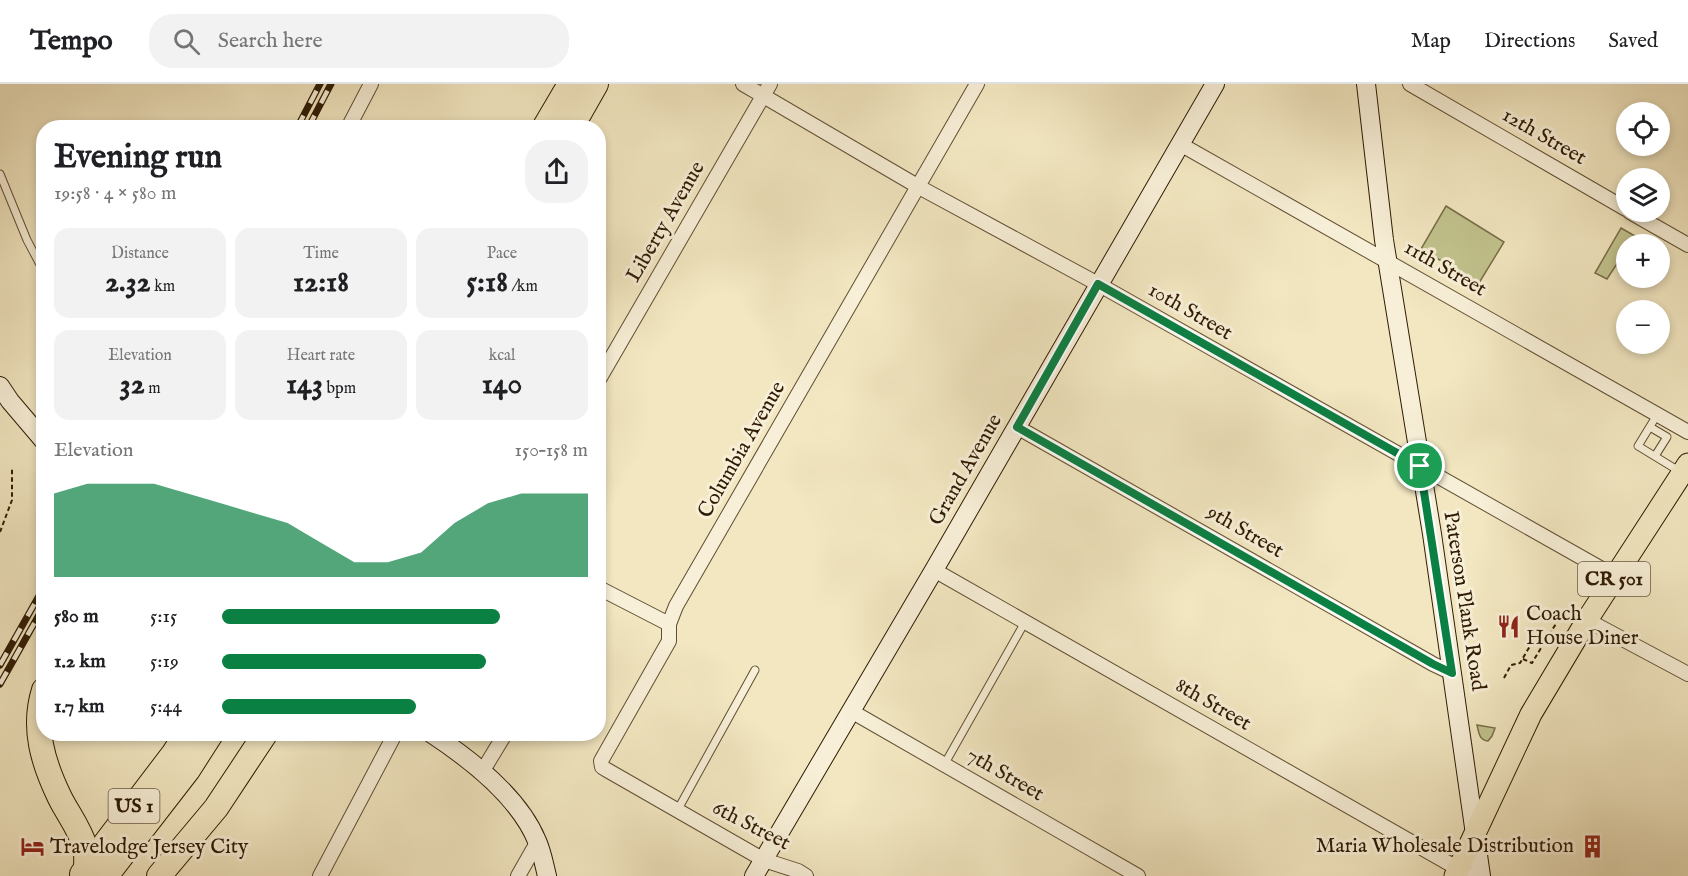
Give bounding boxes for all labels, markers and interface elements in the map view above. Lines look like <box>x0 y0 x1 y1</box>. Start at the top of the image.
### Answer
search box <box>149 14 569 68</box>
text: Tempo <box>30 24 113 59</box>
icon: search <box>170 25 203 58</box>
text: Search here <box>218 27 323 55</box>
text: Map <box>1411 28 1451 55</box>
text: Directions <box>1484 28 1575 55</box>
text: Saved <box>1608 28 1658 55</box>
street label: 12th Street <box>1497 102 1591 172</box>
map controls <box>1616 102 1670 354</box>
button: locate <box>1616 102 1670 156</box>
text: Evening run <box>54 137 222 179</box>
button: share <box>525 140 588 203</box>
street label: Liberty Avenue <box>620 156 712 287</box>
button: layers <box>1616 168 1670 222</box>
text: 19:58 · 4 × 580 m <box>54 181 176 206</box>
button: + <box>1616 234 1670 288</box>
street label: 11th Street <box>1399 235 1491 303</box>
text: Distance <box>111 244 169 264</box>
text: Time <box>303 244 339 264</box>
text: Pace <box>487 244 517 264</box>
text: 2.32 <box>105 264 151 302</box>
text: 12:18 <box>293 264 349 302</box>
text: 5:18 <box>466 264 508 302</box>
text: km <box>151 277 175 297</box>
text: /km <box>508 277 538 297</box>
street label: 10th Street <box>1143 277 1237 347</box>
button: − <box>1616 300 1670 354</box>
text: Elevation <box>108 346 172 366</box>
text: Heart rate <box>287 346 355 366</box>
text: kcal <box>489 346 515 366</box>
text: 32 <box>119 366 145 404</box>
text: 143 <box>286 366 323 404</box>
text: 140 <box>482 366 522 404</box>
street label: Columbia Avenue <box>692 376 792 523</box>
text: m <box>145 379 161 399</box>
text: bpm <box>323 379 356 399</box>
street label: Grand Avenue <box>923 409 1009 531</box>
text: Elevation <box>54 438 133 463</box>
text: 150–158 m <box>515 438 588 463</box>
pin <box>1394 440 1445 491</box>
icon: arrive <box>1403 449 1436 482</box>
street label: 9th Street <box>1201 499 1288 565</box>
street label: Paterson Plank Road <box>1436 509 1492 694</box>
road number: CR 501 <box>1578 562 1650 596</box>
place label: Coach House Diner <box>1526 601 1639 652</box>
text: 580 m <box>54 604 99 629</box>
text: 5:15 <box>150 604 177 629</box>
restaurant icon: Coach House Diner <box>1495 613 1521 639</box>
text: 1.2 km <box>54 649 106 674</box>
text: 5:19 <box>150 649 179 674</box>
street label: 8th Street <box>1170 672 1256 738</box>
text: 1.7 km <box>54 694 105 719</box>
text: 5:44 <box>150 694 182 719</box>
street label: 7th Street <box>961 742 1049 808</box>
road number: US 1 <box>108 789 160 823</box>
street label: 6th Street <box>707 795 795 857</box>
place label: Maria Wholesale Distribution <box>1316 833 1574 860</box>
building icon: Maria Wholesale Distribution <box>1579 833 1605 859</box>
hotel icon: Travelodge Jersey City <box>19 834 45 860</box>
place label: Travelodge Jersey City <box>50 834 249 861</box>

